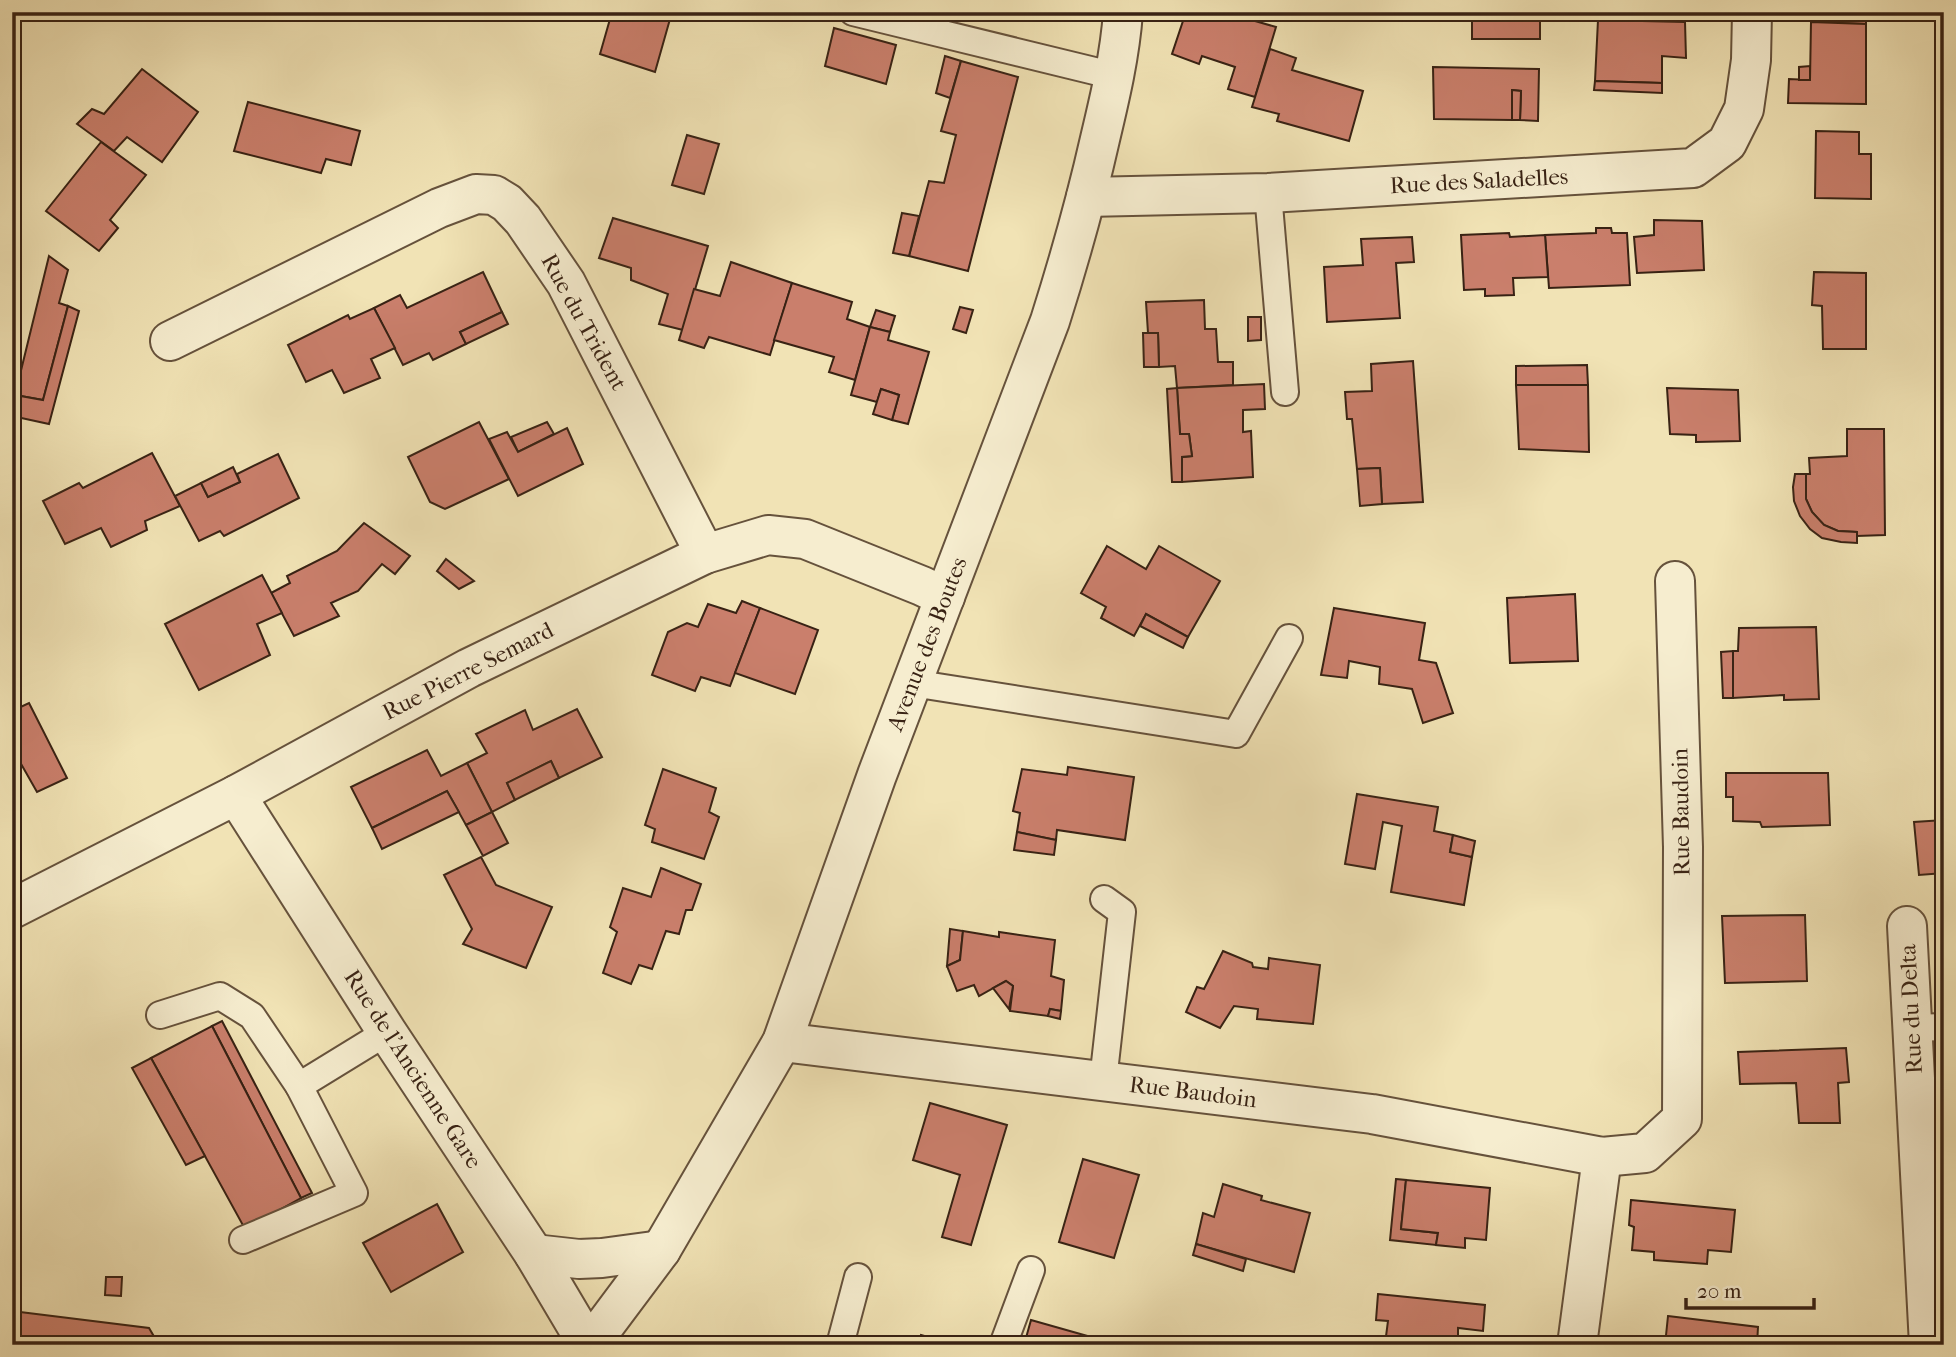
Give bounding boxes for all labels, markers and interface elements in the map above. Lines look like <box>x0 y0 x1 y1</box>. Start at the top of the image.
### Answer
street label: Rue des Saladelles <box>1389 163 1569 199</box>
street label: Rue du Trident <box>535 249 633 395</box>
street label: Avenue des Boutes <box>881 553 973 736</box>
street label: Rue Pierre Semard <box>378 616 558 726</box>
street label: Rue Baudoin <box>1666 747 1696 876</box>
street label: Rue du Delta <box>1894 943 1928 1075</box>
street label: Rue de l'Ancienne Gare <box>339 964 487 1174</box>
street label: Rue Baudoin <box>1128 1071 1259 1113</box>
scale bar <box>1686 1266 1814 1310</box>
text: 20 m <box>1697 1279 1742 1303</box>

